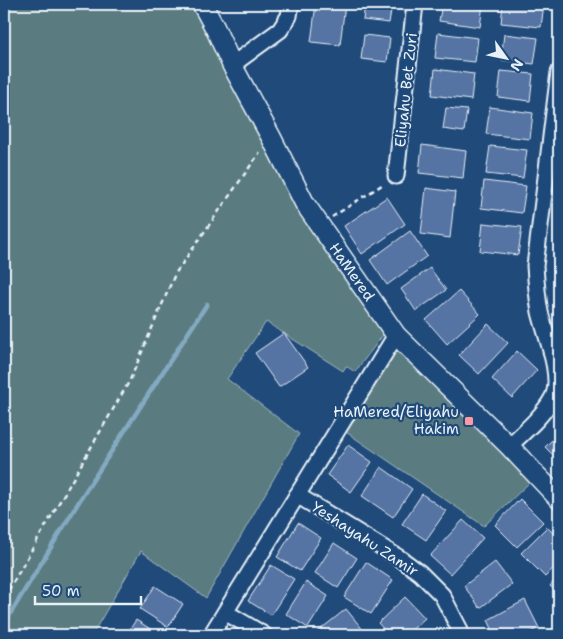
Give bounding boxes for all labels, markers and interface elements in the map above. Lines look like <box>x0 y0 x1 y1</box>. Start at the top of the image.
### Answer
street label: Eliyahu Bet Zuri <box>390 32 422 148</box>
north arrow <box>480 32 530 82</box>
text: N <box>506 56 527 75</box>
street label: HaMered <box>325 239 380 305</box>
place label: HaMered/Eliyahu Hakim <box>333 402 459 439</box>
marker: HaMered/Eliyahu Hakim <box>463 415 475 427</box>
street label: Yeshayahu Zamir <box>308 497 422 581</box>
scale bar <box>35 574 141 606</box>
text: 50 m <box>42 581 80 601</box>

